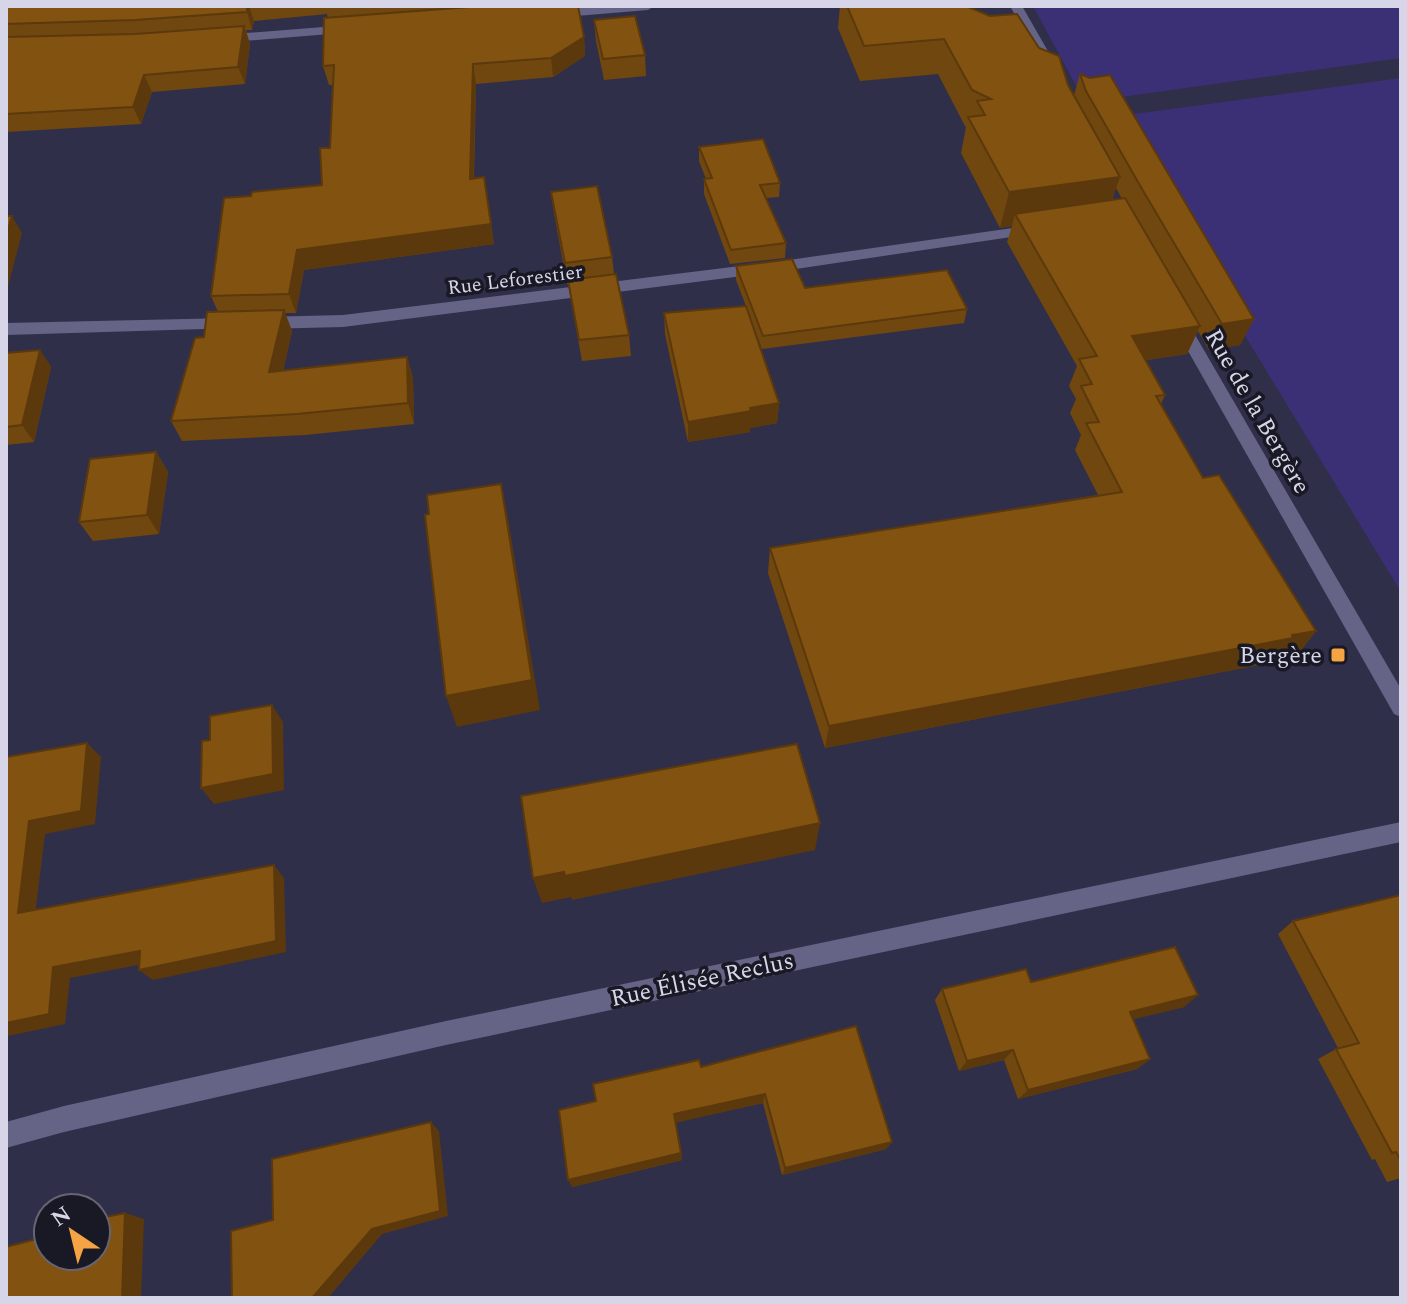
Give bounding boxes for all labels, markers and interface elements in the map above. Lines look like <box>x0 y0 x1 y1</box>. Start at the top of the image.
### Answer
street label: Rue Leforestier <box>446 257 585 303</box>
street label: Rue de la Bergère <box>1195 322 1319 501</box>
place label: Bergère <box>1239 638 1322 674</box>
marker: Bergère <box>1329 646 1347 664</box>
street label: Rue Élisée Reclus <box>607 943 797 1017</box>
north arrow <box>32 1192 112 1272</box>
text: N <box>45 1198 78 1236</box>

